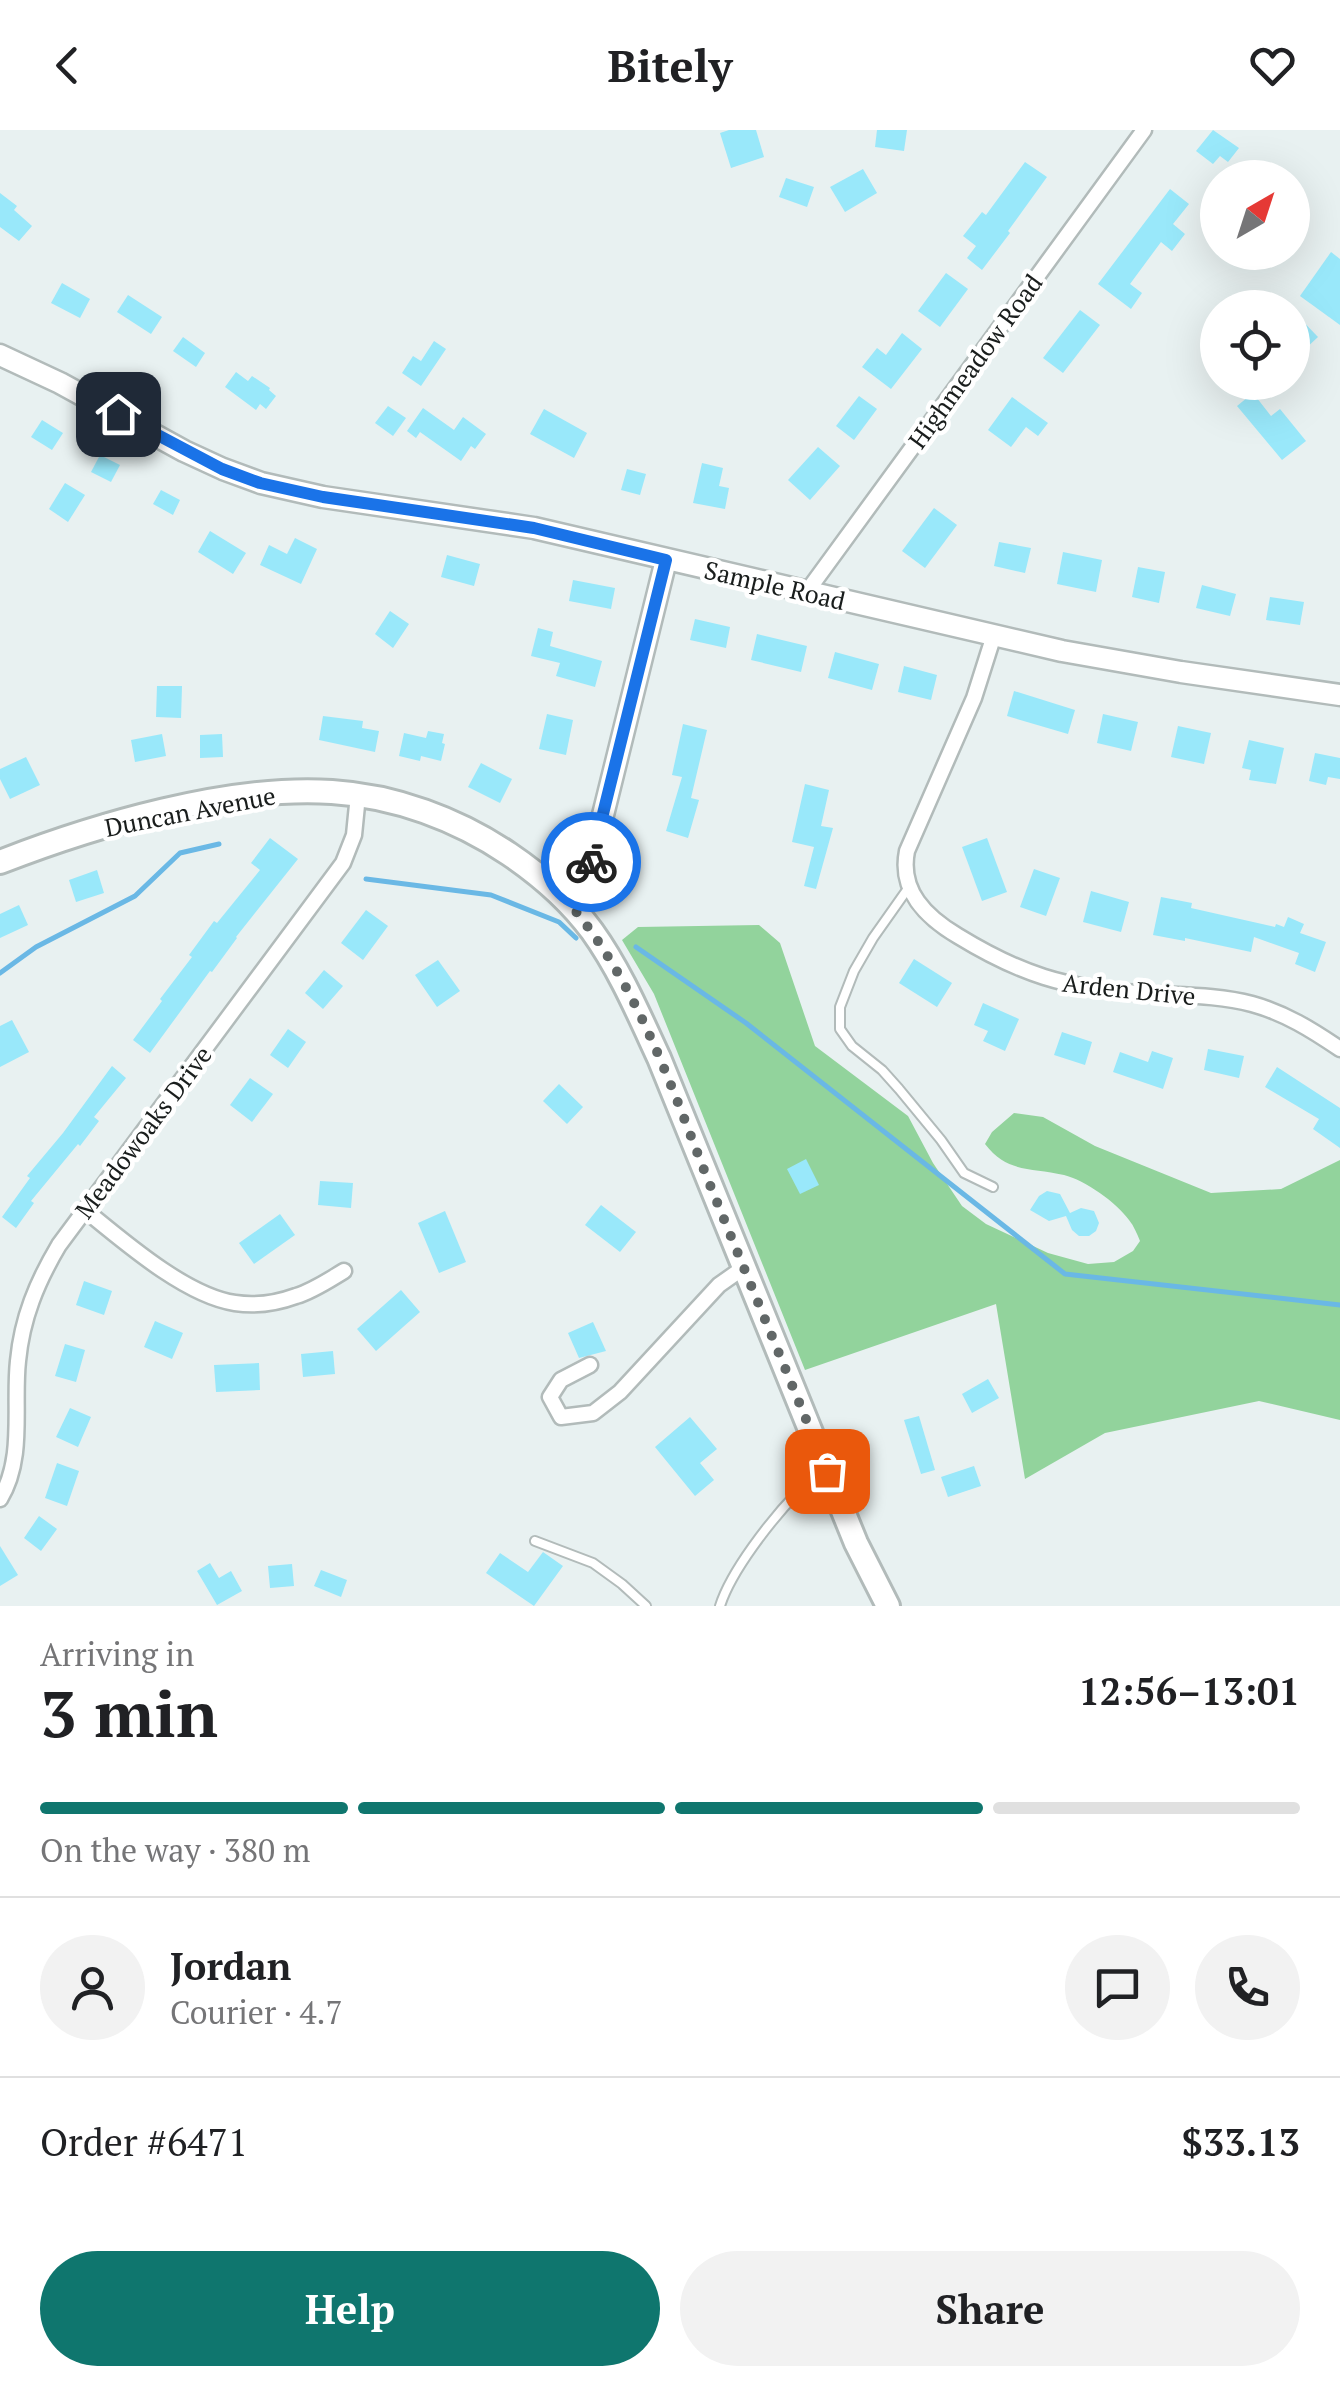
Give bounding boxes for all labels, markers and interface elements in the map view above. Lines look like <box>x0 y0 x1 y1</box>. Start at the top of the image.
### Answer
text: Bitely <box>608 35 732 95</box>
icon: back <box>40 38 95 93</box>
icon: heart <box>1245 38 1300 93</box>
north arrow <box>1200 160 1310 270</box>
map controls <box>1200 160 1310 400</box>
street label: Highmeadow Road <box>901 267 1049 455</box>
button: locate <box>1200 290 1310 400</box>
pin <box>76 372 161 457</box>
icon: home <box>91 387 146 442</box>
street label: Sample Road <box>701 553 849 617</box>
street label: Duncan Avenue <box>102 778 278 844</box>
courier <box>541 812 641 912</box>
icon: bike <box>564 835 619 890</box>
street label: Arden Drive <box>1061 966 1197 1012</box>
street label: Meadowoaks Drive <box>67 1039 219 1225</box>
pin <box>785 1429 870 1514</box>
icon: bag <box>800 1444 855 1499</box>
text: Arriving in <box>40 1633 194 1675</box>
text: 12:56–13:01 <box>1078 1666 1300 1716</box>
text: 3 min <box>40 1669 218 1756</box>
text: On the way · 380 m <box>40 1829 310 1871</box>
button: person <box>40 1935 145 2040</box>
button: chat <box>1065 1935 1170 2040</box>
button: phone <box>1195 1935 1300 2040</box>
text: Jordan <box>170 1941 291 1991</box>
text: Courier · 4.7 <box>170 1991 342 2033</box>
text: Order #6471 <box>40 2117 248 2167</box>
text: $33.13 <box>1181 2117 1300 2167</box>
button: Help <box>40 2251 660 2366</box>
button: Share <box>680 2251 1300 2366</box>

